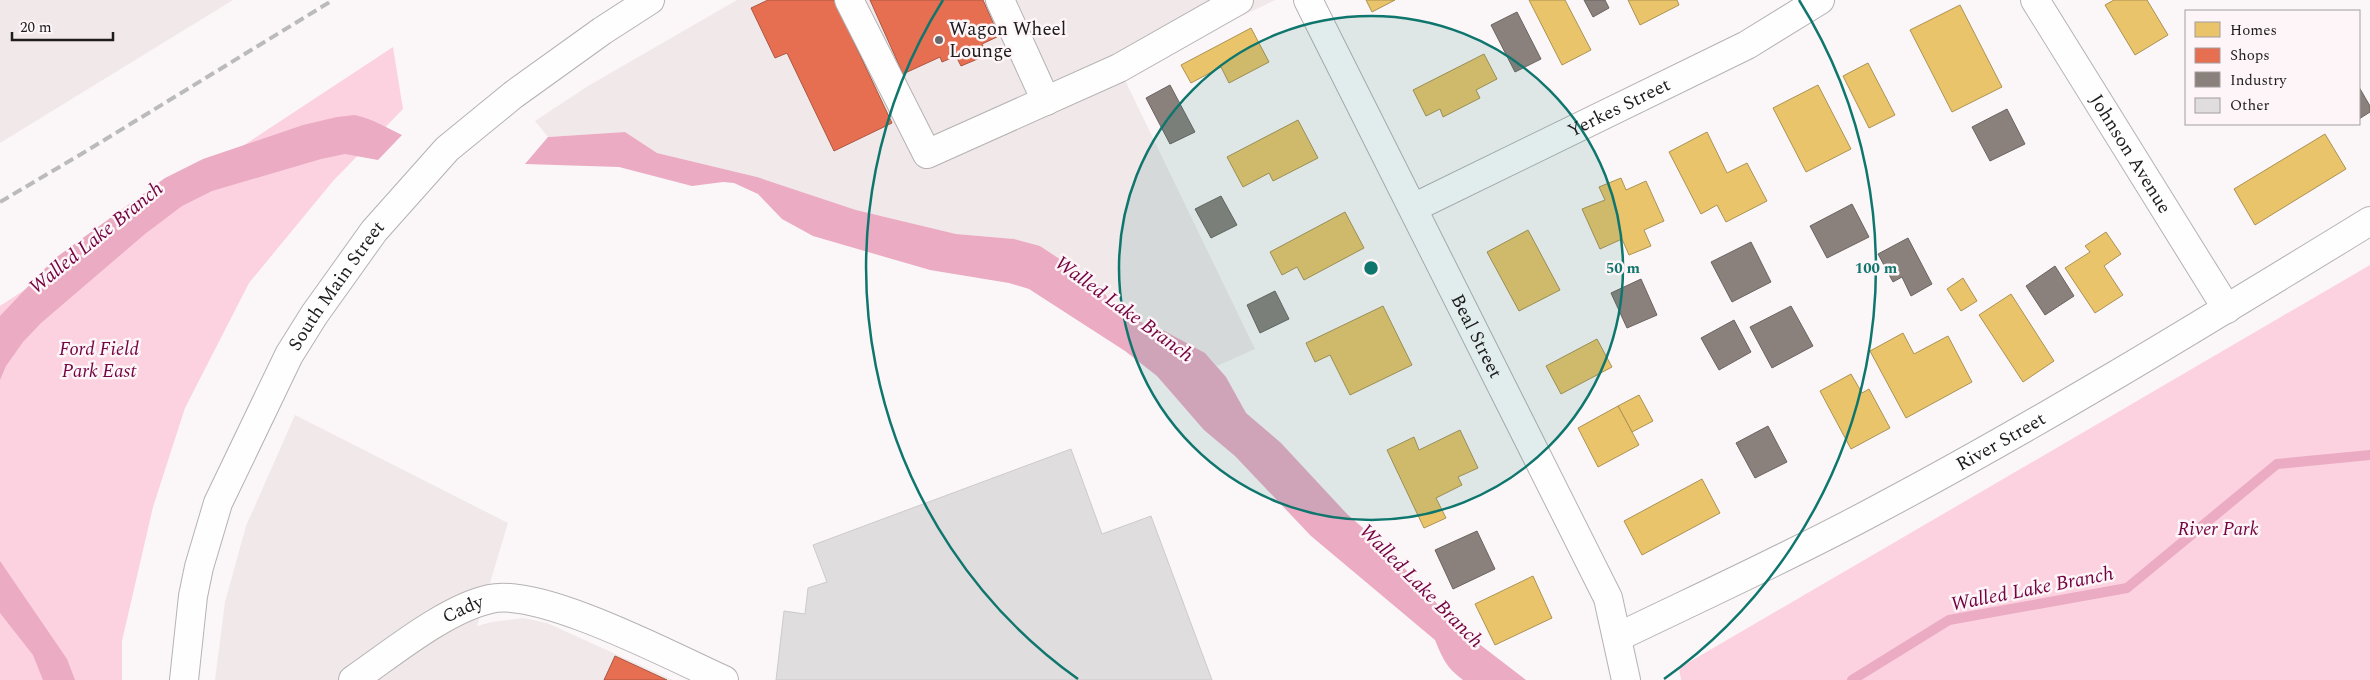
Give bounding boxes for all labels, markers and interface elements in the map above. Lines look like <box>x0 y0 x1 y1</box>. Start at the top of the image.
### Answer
scale bar <box>12 10 114 42</box>
legend <box>2185 10 2360 125</box>
place label: Wagon Wheel Lounge <box>949 15 1066 66</box>
text: 20 m <box>20 16 52 39</box>
text: Homes <box>2230 19 2277 42</box>
marker: Wagon Wheel Lounge <box>933 34 945 46</box>
text: Shops <box>2230 44 2270 67</box>
text: Industry <box>2230 69 2287 92</box>
street label: Yerkes Street <box>1562 70 1675 145</box>
street label: Johnson Avenue <box>2082 88 2179 219</box>
text: Other <box>2230 94 2269 117</box>
water label: Walled Lake Branch <box>22 174 170 302</box>
street label: South Main Street <box>281 214 392 356</box>
water label: Walled Lake Branch <box>1048 248 1200 370</box>
text: 50 m <box>1606 257 1641 280</box>
text: 100 m <box>1855 257 1898 280</box>
centre of rings <box>1362 259 1380 277</box>
street label: Beal Street <box>1443 289 1510 384</box>
park label: Ford Field Park East <box>59 335 139 386</box>
street label: River Street <box>1951 404 2051 478</box>
park label: River Park <box>2177 515 2259 544</box>
water label: Walled Lake Branch <box>1352 517 1490 655</box>
water label: Walled Lake Branch <box>1948 558 2116 620</box>
street label: Cady <box>437 587 488 631</box>

